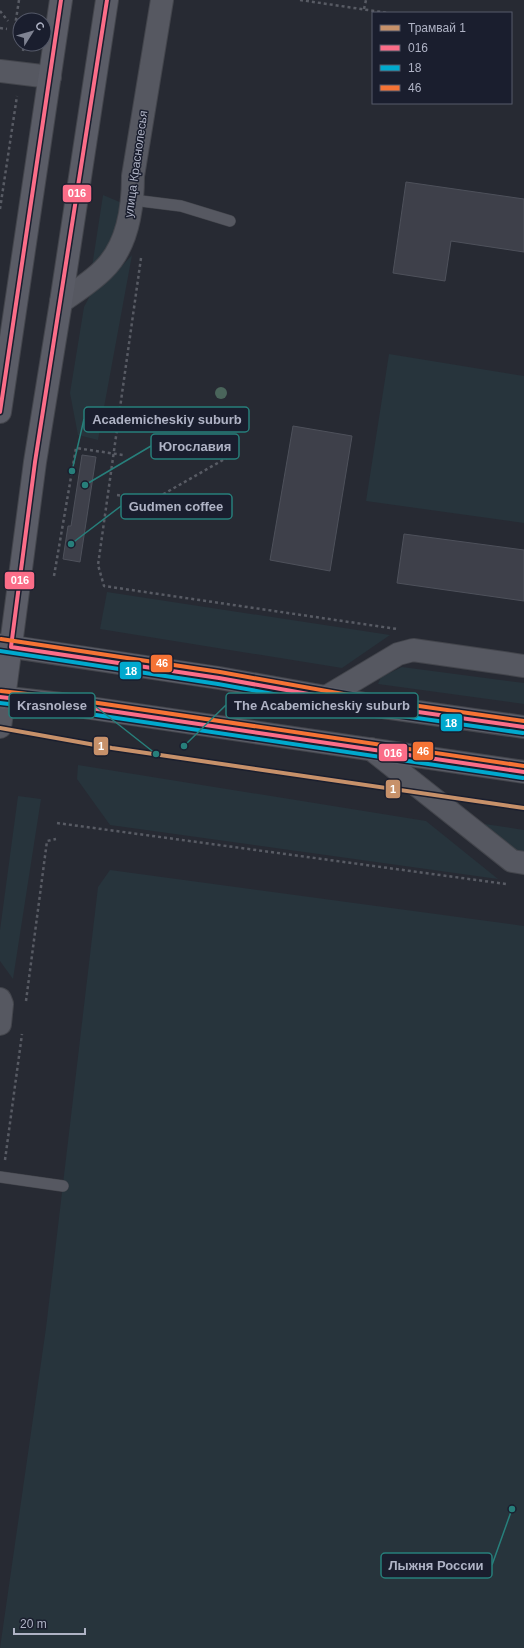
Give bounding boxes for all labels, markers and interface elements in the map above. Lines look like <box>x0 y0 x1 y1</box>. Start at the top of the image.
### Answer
north arrow <box>12 12 52 52</box>
legend <box>372 12 512 104</box>
text: С <box>33 19 47 33</box>
text: Трамвай 1 <box>408 21 466 35</box>
text: 016 <box>408 41 428 55</box>
text: 18 <box>408 61 422 75</box>
text: 46 <box>408 81 422 95</box>
street label: улица Краснолесья <box>122 109 150 219</box>
line badge: 016 <box>62 184 92 203</box>
text: 016 <box>68 187 86 199</box>
callout: Academicheskiy suburb <box>84 407 249 432</box>
text: Academicheskiy suburb <box>92 412 242 427</box>
callout: Югославия <box>151 434 239 459</box>
text: Югославия <box>159 439 231 454</box>
callout: Gudmen coffee <box>121 494 232 519</box>
text: Gudmen coffee <box>129 499 223 514</box>
line badge: 016 <box>4 571 35 590</box>
text: 016 <box>11 574 29 586</box>
line badge: 46 <box>150 654 173 673</box>
text: 46 <box>156 657 168 669</box>
line badge: 18 <box>119 661 142 680</box>
text: 18 <box>125 665 137 677</box>
callout: Krasnolese <box>9 693 95 718</box>
callout: The Acabemicheskiy suburb <box>226 693 418 718</box>
text: Krasnolese <box>17 698 87 713</box>
text: The Acabemicheskiy suburb <box>234 698 410 713</box>
line badge: 18 <box>440 713 463 732</box>
text: 18 <box>445 717 457 729</box>
line badge: 1 <box>93 736 109 756</box>
text: 1 <box>98 740 104 752</box>
line badge: 46 <box>412 741 434 761</box>
line badge: 016 <box>378 743 408 762</box>
text: 46 <box>417 745 429 757</box>
text: 016 <box>384 747 402 759</box>
line badge: 1 <box>385 779 401 799</box>
text: 1 <box>390 783 396 795</box>
callout: Лыжня России <box>381 1553 492 1578</box>
text: Лыжня России <box>388 1558 484 1573</box>
scale bar <box>14 1610 85 1636</box>
text: 20 m <box>20 1617 47 1631</box>

